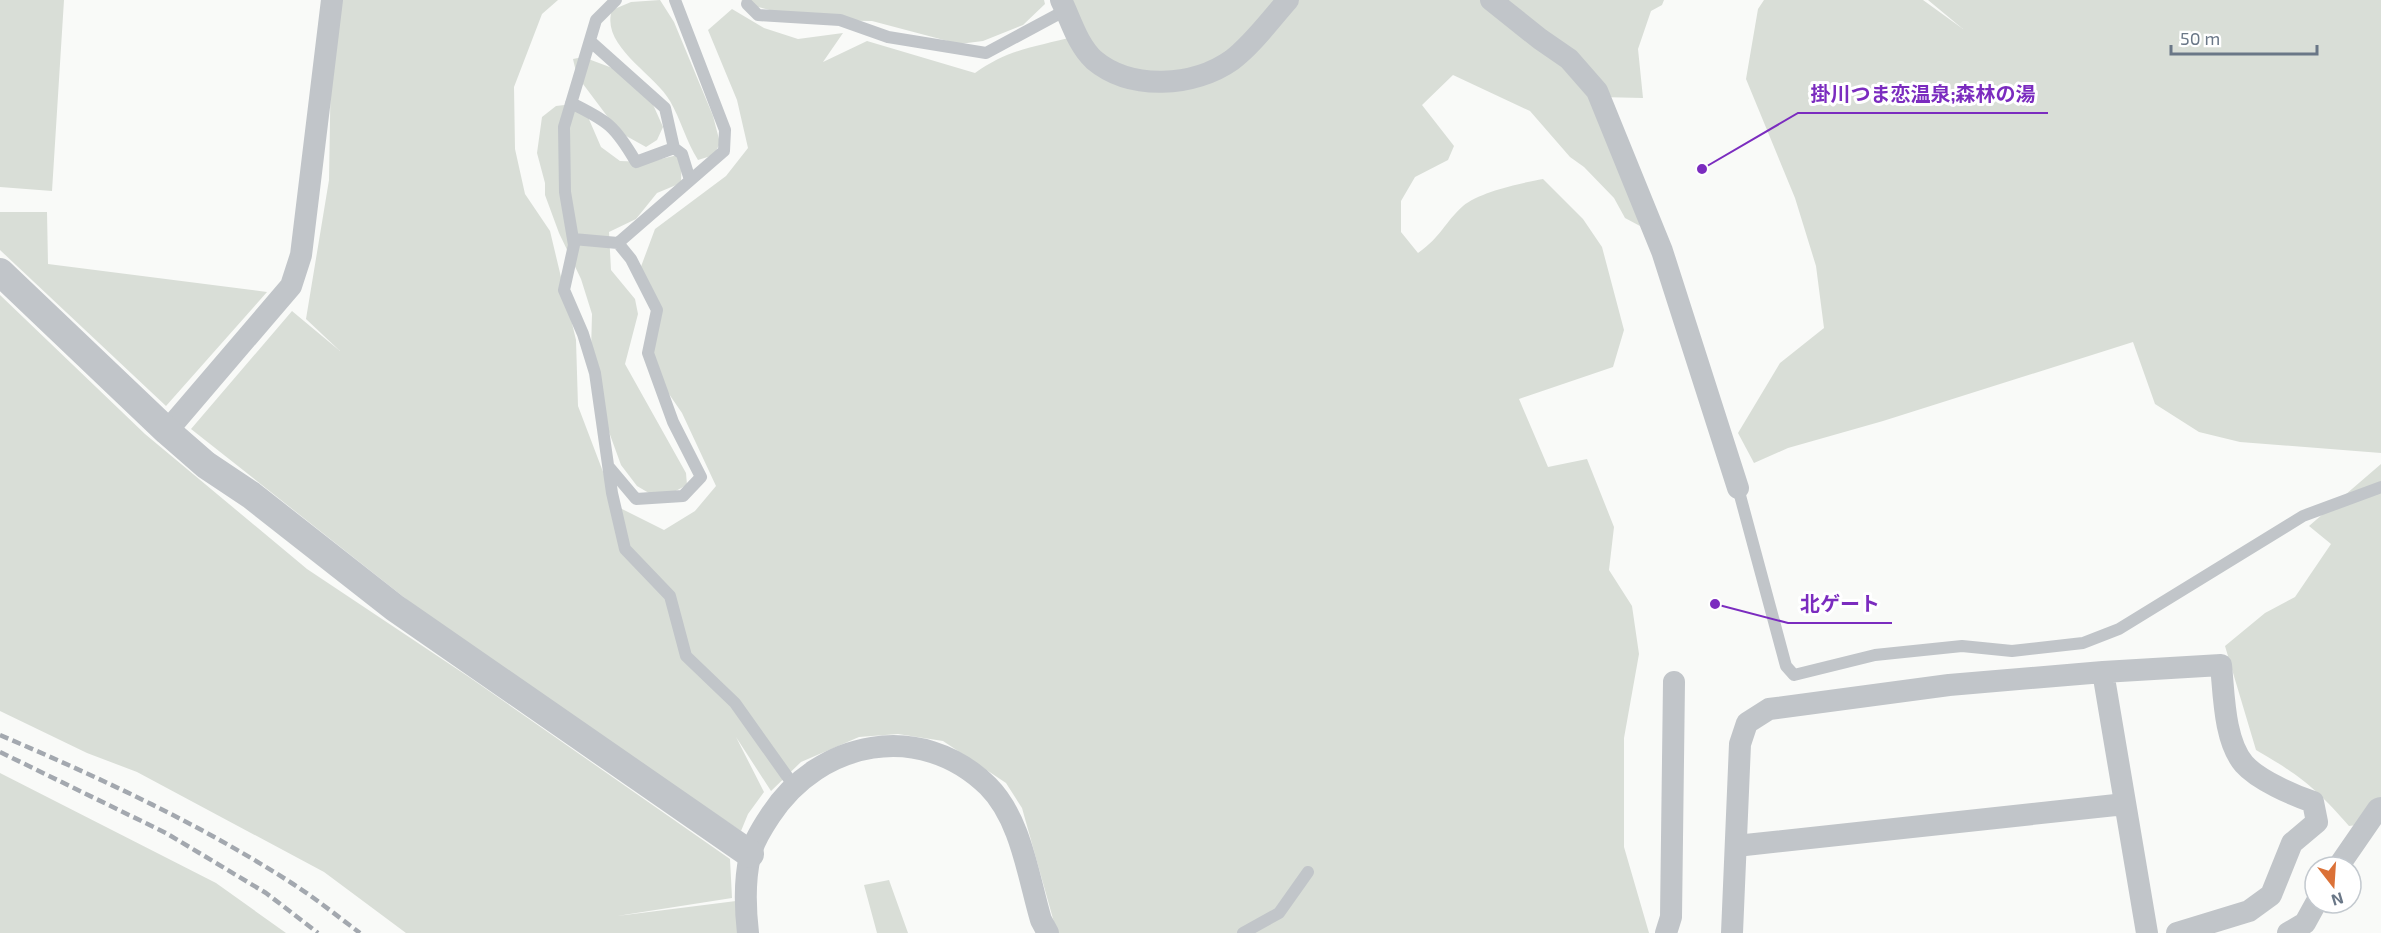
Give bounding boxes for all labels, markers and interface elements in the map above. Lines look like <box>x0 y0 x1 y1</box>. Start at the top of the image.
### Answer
scale bar <box>2171 18 2316 56</box>
text: 50 m <box>2180 27 2220 49</box>
callout: 掛川つま恋温泉;森林の湯 <box>1798 75 2048 113</box>
text: 掛川つま恋温泉;森林の湯 <box>1810 81 2036 105</box>
callout: 北ゲート <box>1788 585 1892 623</box>
text: 北ゲート <box>1800 591 1880 615</box>
north arrow <box>2303 855 2363 915</box>
text: N <box>2329 889 2346 911</box>

